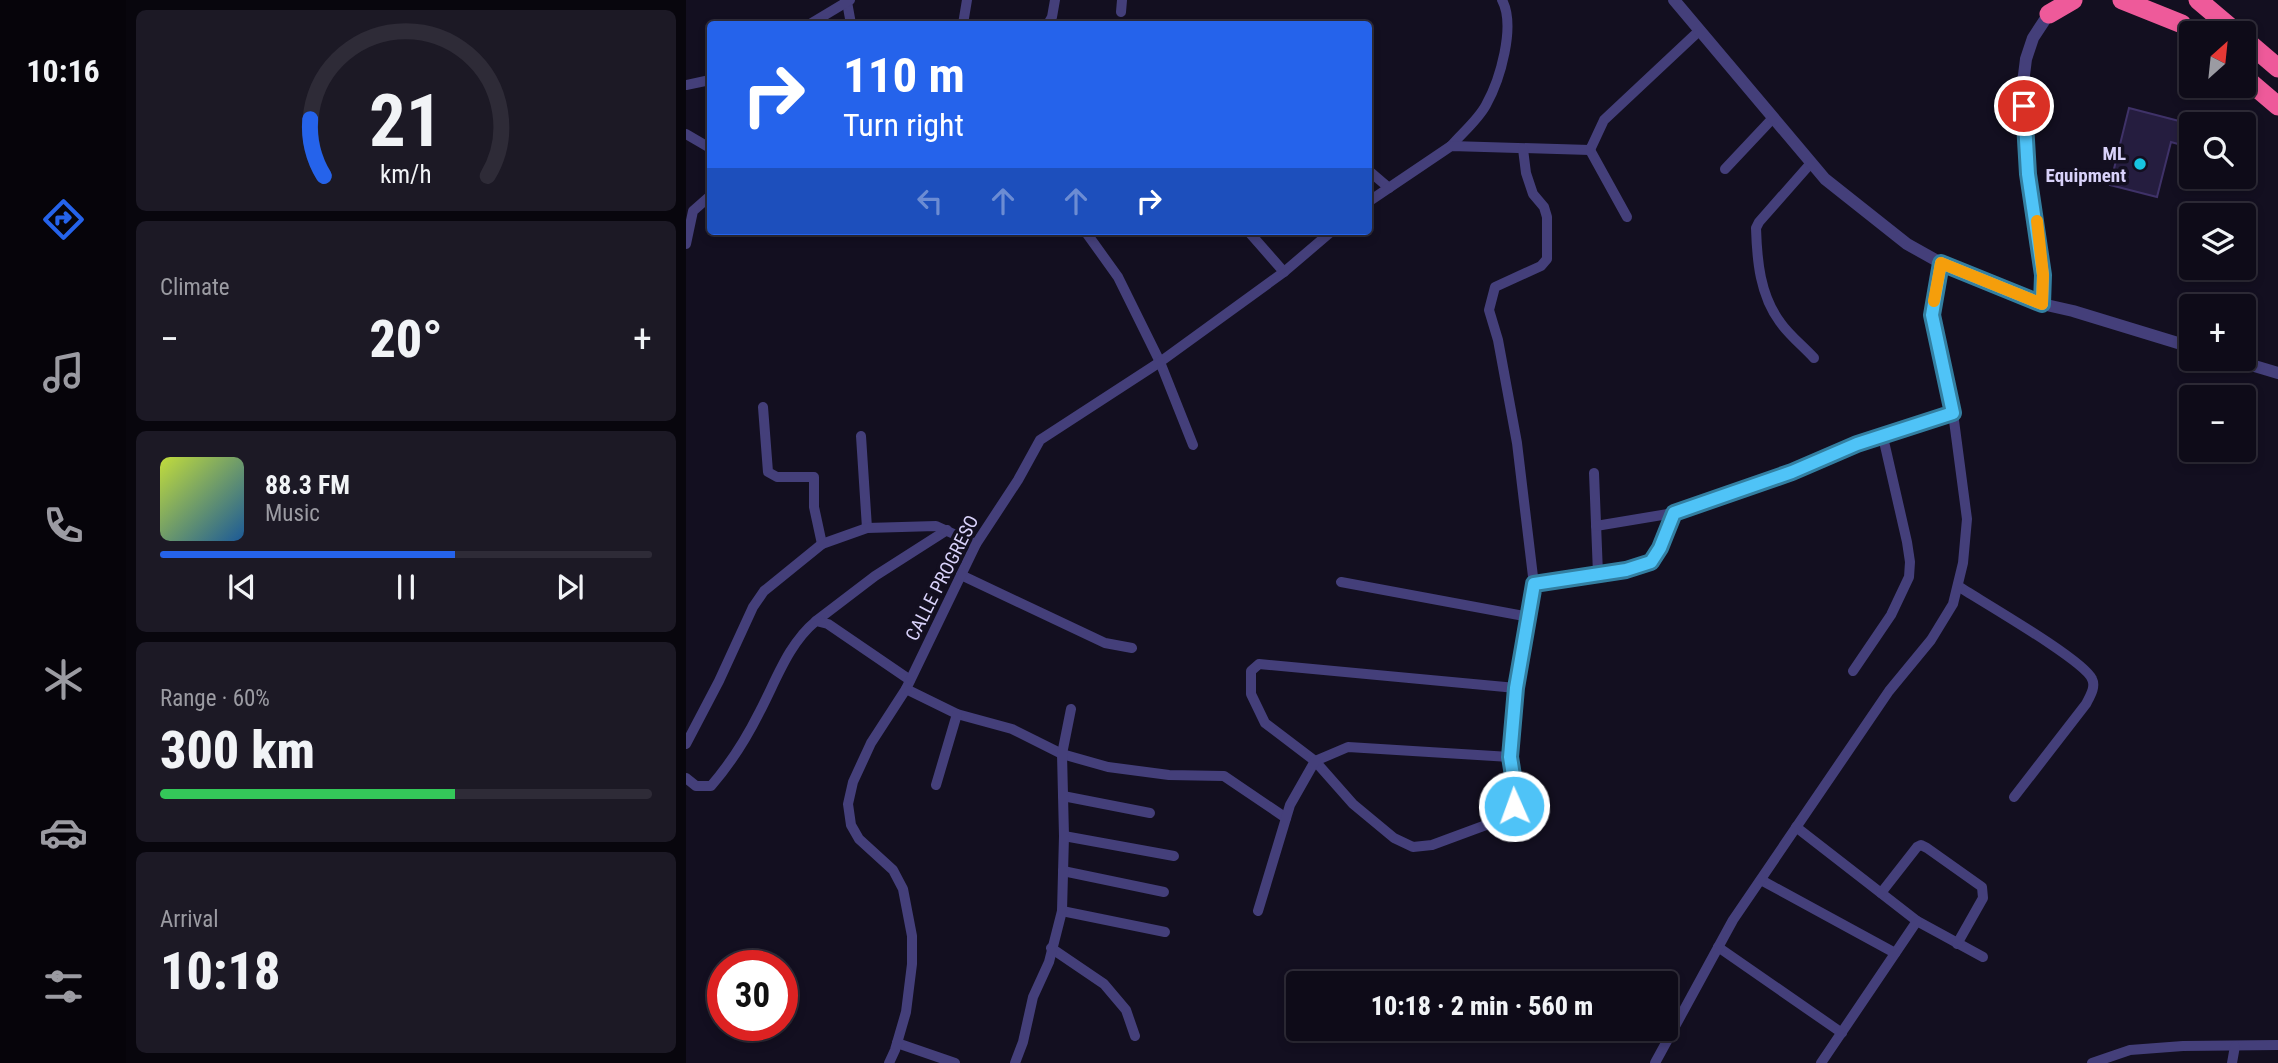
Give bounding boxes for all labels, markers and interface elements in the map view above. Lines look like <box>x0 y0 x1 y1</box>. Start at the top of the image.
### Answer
north arrow <box>2179 21 2256 98</box>
map controls <box>2179 21 2256 462</box>
text: 110 m <box>843 47 965 104</box>
icon: right <box>728 49 819 140</box>
text: 10:16 <box>26 52 100 90</box>
pin <box>1994 76 2054 136</box>
text: 21 <box>369 79 443 165</box>
icon: arrive <box>2005 87 2043 125</box>
text: Turn right <box>843 106 964 144</box>
button: search <box>2179 112 2256 189</box>
place label: ML Equipment <box>2046 142 2126 187</box>
marker: ML Equipment <box>2132 156 2148 172</box>
text: km/h <box>380 160 432 189</box>
icon: left <box>911 182 949 220</box>
icon: ahead <box>984 182 1022 220</box>
icon: ahead <box>1057 182 1095 220</box>
icon: right <box>1130 182 1168 220</box>
icon: directions <box>39 195 88 244</box>
button: layers <box>2179 203 2256 280</box>
text: Climate <box>160 274 230 301</box>
button: + <box>2179 294 2256 371</box>
text: 20° <box>369 309 443 370</box>
text: − <box>160 317 179 361</box>
text: + <box>633 317 652 361</box>
icon: music <box>39 348 88 397</box>
button: − <box>2179 385 2256 462</box>
text: 88.3 FM <box>265 470 350 500</box>
text: Music <box>265 500 320 527</box>
icon: phone <box>39 501 88 550</box>
street label: CALLE PROGRESO <box>901 511 983 645</box>
icon: previous <box>223 568 261 606</box>
icon: pause <box>387 568 425 606</box>
icon: next <box>551 568 589 606</box>
icon: climate <box>39 655 88 704</box>
text: Range · 60% <box>160 685 270 712</box>
text: 300 km <box>160 720 315 781</box>
position arrow <box>1477 769 1551 843</box>
icon: car <box>39 808 88 857</box>
text: Arrival <box>160 906 219 933</box>
text: 10:18 <box>160 941 280 1002</box>
speed limit sign: 30 <box>707 950 798 1041</box>
icon: filters <box>39 962 88 1011</box>
text: 10:18 · 2 min · 560 m <box>1371 991 1593 1021</box>

